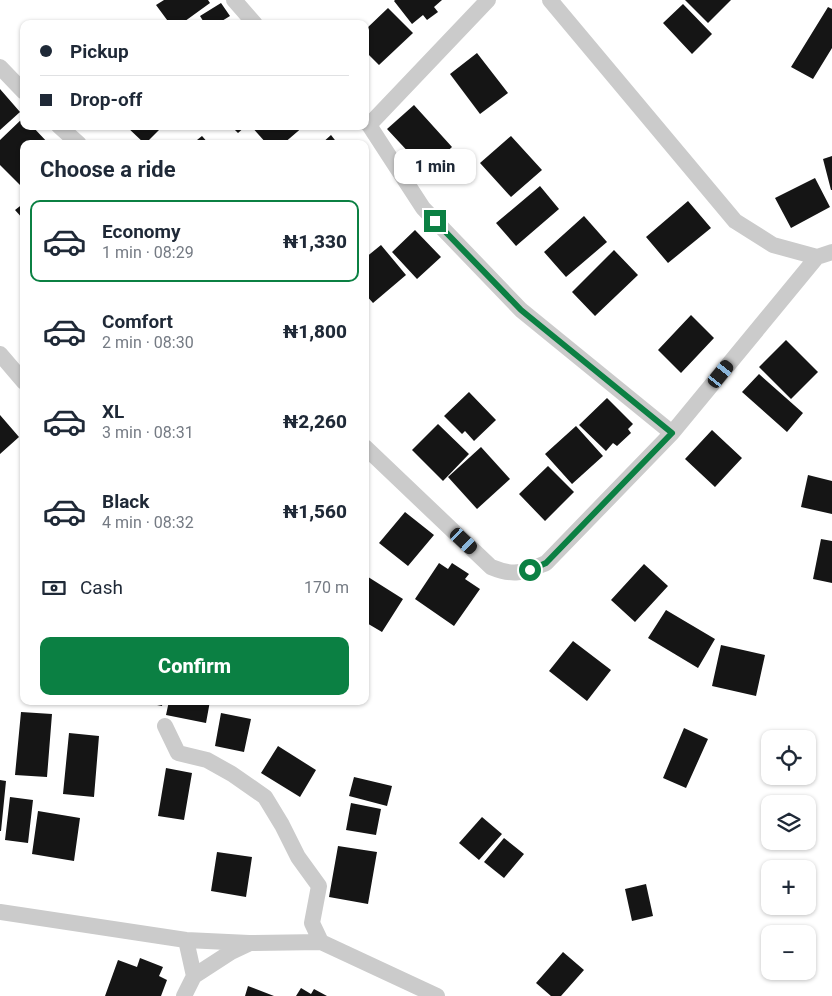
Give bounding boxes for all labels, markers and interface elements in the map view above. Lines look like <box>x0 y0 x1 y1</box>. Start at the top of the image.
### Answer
text: Pickup <box>70 40 129 63</box>
text: Drop-off <box>70 88 142 111</box>
callout: 1 min <box>394 148 476 184</box>
text: Choose a ride <box>40 157 176 182</box>
text: 1 min <box>415 157 455 176</box>
route end <box>424 210 446 232</box>
icon: car <box>42 219 87 264</box>
text: Economy <box>102 220 181 243</box>
text: ₦1,330 <box>283 230 347 253</box>
text: 1 min · 08:29 <box>102 243 194 262</box>
icon: car <box>42 309 87 354</box>
text: Comfort <box>102 310 173 333</box>
text: ₦1,800 <box>283 320 347 343</box>
text: 2 min · 08:30 <box>102 333 194 352</box>
car <box>705 358 736 390</box>
icon: car <box>42 399 87 444</box>
text: XL <box>102 400 124 423</box>
text: ₦2,260 <box>283 410 347 433</box>
text: 3 min · 08:31 <box>102 423 194 442</box>
icon: car <box>42 489 87 534</box>
text: Black <box>102 490 149 513</box>
text: ₦1,560 <box>283 500 347 523</box>
text: 4 min · 08:32 <box>102 513 194 532</box>
car <box>447 525 480 557</box>
route start <box>519 559 541 581</box>
icon: cash <box>40 574 68 602</box>
text: Cash <box>80 576 123 599</box>
text: 170 m <box>304 578 349 597</box>
button: Confirm <box>40 637 349 695</box>
map controls <box>761 730 816 980</box>
button: locate <box>761 730 816 785</box>
button: layers <box>761 795 816 850</box>
button: + <box>761 860 816 915</box>
button: − <box>761 925 816 980</box>

